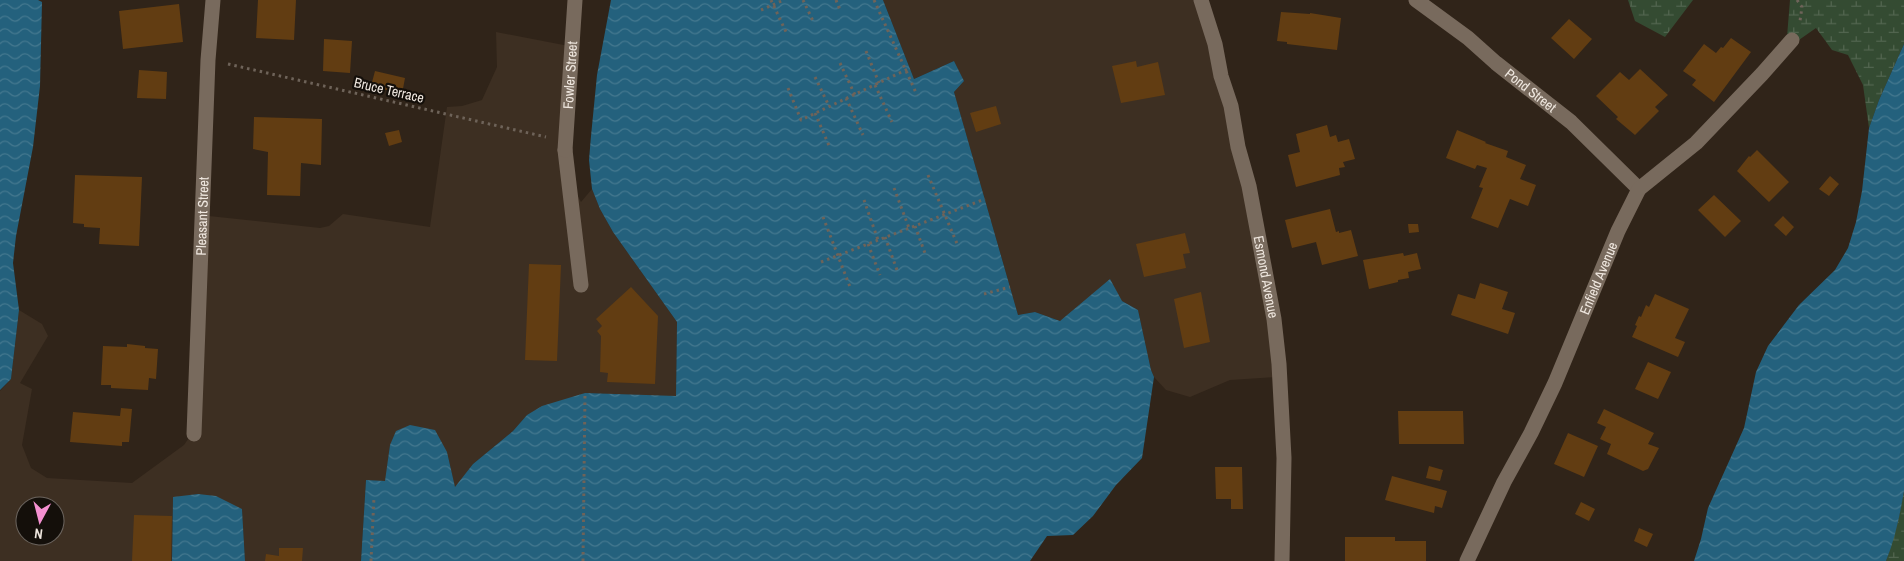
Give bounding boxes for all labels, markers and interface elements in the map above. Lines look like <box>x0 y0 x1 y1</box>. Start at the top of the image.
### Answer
street label: Fowler Street <box>559 41 581 110</box>
street label: Pond Street <box>1501 64 1560 116</box>
street label: Bruce Terrace <box>352 73 426 107</box>
street label: Pleasant Street <box>192 177 213 256</box>
street label: Esmond Avenue <box>1250 234 1283 320</box>
street label: Enfield Avenue <box>1575 239 1621 317</box>
north arrow <box>15 496 65 546</box>
text: N <box>33 524 44 543</box>

